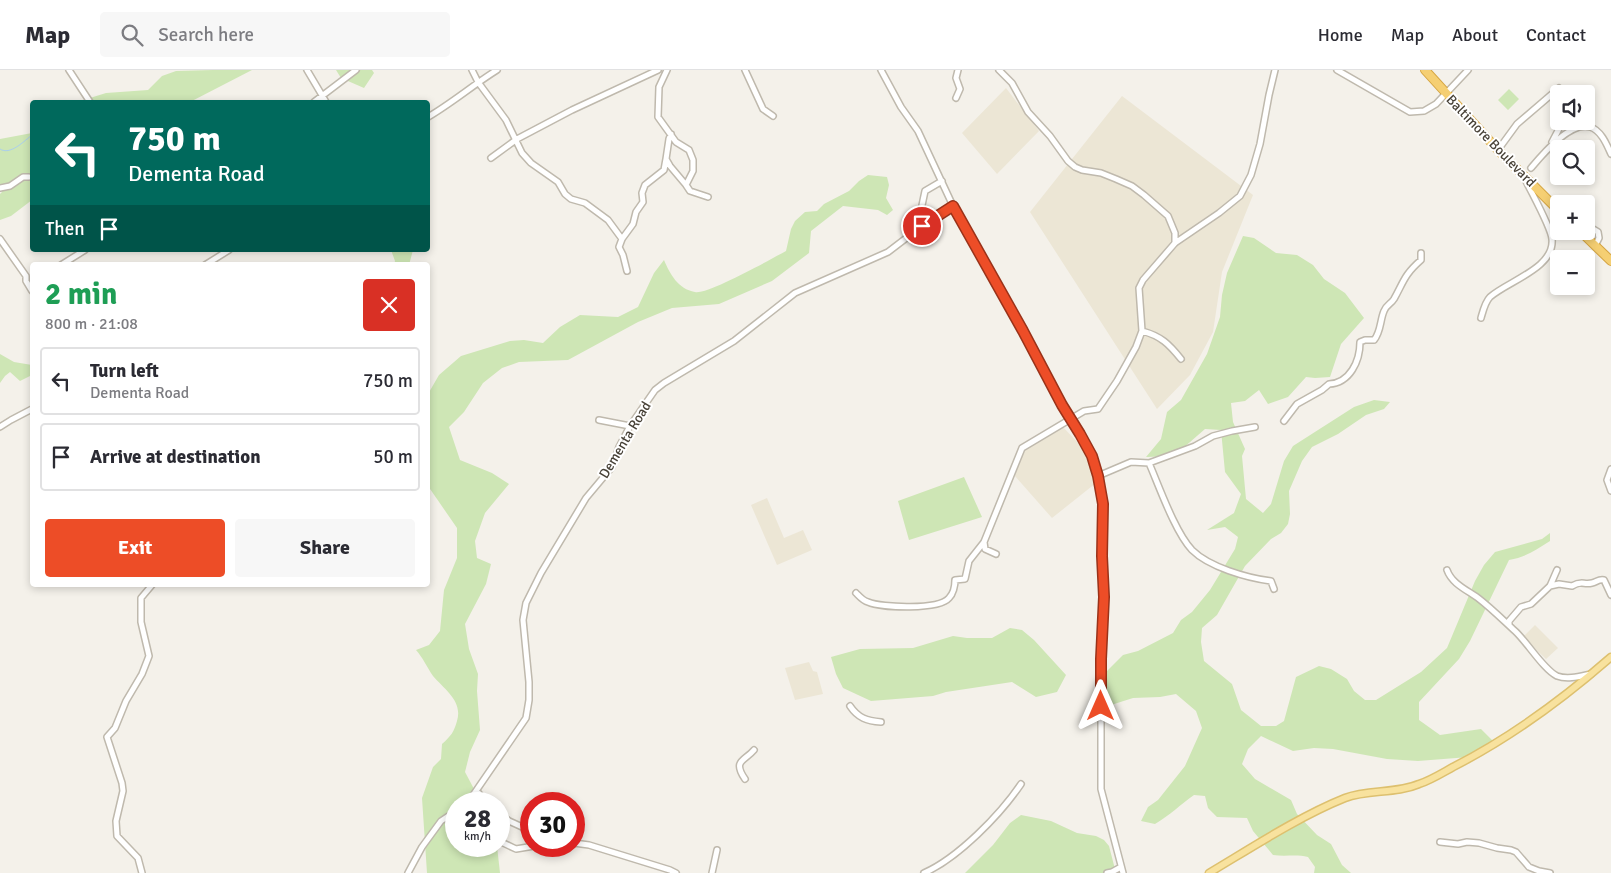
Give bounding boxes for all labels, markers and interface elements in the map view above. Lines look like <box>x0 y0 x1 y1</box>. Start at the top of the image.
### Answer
search box <box>100 12 450 57</box>
text: Map <box>25 20 70 50</box>
icon: search <box>118 21 146 49</box>
text: Search here <box>158 23 254 47</box>
text: Home <box>1318 24 1363 46</box>
text: Map <box>1391 24 1424 46</box>
text: About <box>1452 24 1498 46</box>
text: Contact <box>1526 24 1586 46</box>
map controls <box>1550 85 1595 295</box>
button: sound <box>1550 85 1595 130</box>
street label: Baltimore Boulevard <box>1443 91 1539 191</box>
text: 750 m <box>128 117 221 160</box>
icon: left <box>45 120 110 185</box>
button: search <box>1550 140 1595 185</box>
text: Dementa Road <box>128 160 265 187</box>
button: + <box>1550 195 1595 240</box>
pin <box>901 205 943 247</box>
icon: arrive <box>908 212 936 240</box>
icon: arrive <box>95 215 123 243</box>
text: Then <box>45 217 85 241</box>
button: − <box>1550 250 1595 295</box>
text: 2 min <box>45 276 117 313</box>
button: close <box>363 279 415 331</box>
text: 800 m · 21:08 <box>45 314 138 334</box>
text: Turn left <box>90 359 159 383</box>
icon: left <box>47 367 75 395</box>
text: 750 m <box>363 369 413 393</box>
text: Dementa Road <box>90 383 189 403</box>
street label: Dementa Road <box>595 398 655 482</box>
icon: arrive <box>47 443 75 471</box>
text: Arrive at destination <box>90 445 261 469</box>
text: 50 m <box>373 445 413 469</box>
button: Exit <box>45 519 225 577</box>
button: Share <box>235 519 415 577</box>
position arrow <box>1074 679 1126 731</box>
speed limit sign: 30 <box>520 792 585 857</box>
text: 28 <box>464 803 491 834</box>
text: km/h <box>464 829 491 844</box>

